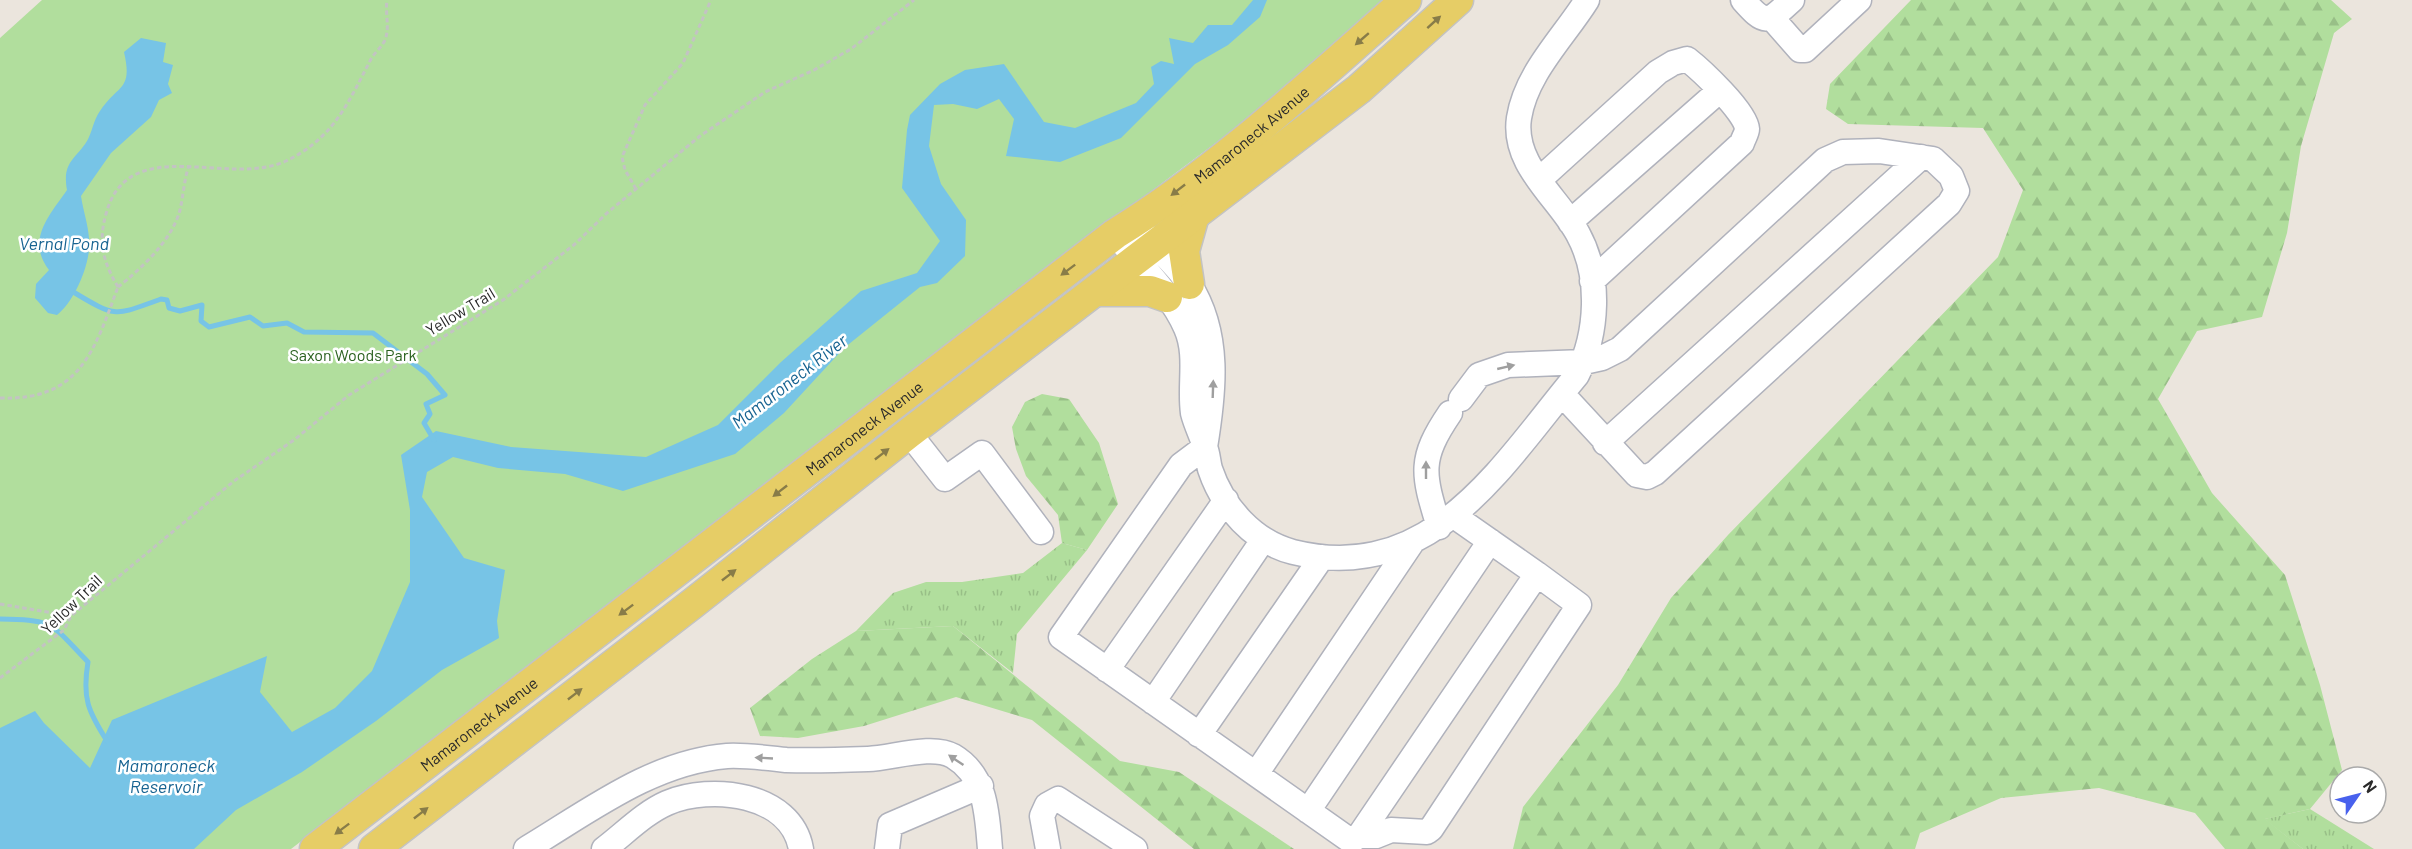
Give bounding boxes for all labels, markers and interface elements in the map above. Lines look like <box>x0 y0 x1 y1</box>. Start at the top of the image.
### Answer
one-way arrow <box>1426 16 1441 29</box>
one-way arrow <box>1355 32 1370 45</box>
street label: Mamaroneck Avenue <box>1190 81 1312 187</box>
one-way arrow <box>1170 184 1186 197</box>
water label: Vernal Pond <box>19 232 109 254</box>
one-way arrow <box>1061 263 1076 275</box>
street label: Yellow Trail <box>422 283 498 339</box>
water label: Mamaroneck River <box>727 329 852 433</box>
park label: Saxon Woods Park <box>289 345 417 364</box>
one-way arrow <box>1497 361 1515 371</box>
street label: Mamaroneck Avenue <box>801 376 926 478</box>
one-way arrow <box>1208 379 1217 398</box>
one-way arrow <box>874 447 890 460</box>
one-way arrow <box>1421 461 1431 480</box>
one-way arrow <box>773 484 788 496</box>
one-way arrow <box>721 569 736 582</box>
street label: Yellow Trail <box>37 570 105 638</box>
one-way arrow <box>618 603 633 615</box>
street label: Mamaroneck Avenue <box>416 672 541 775</box>
one-way arrow <box>567 688 583 701</box>
water label: Mamaroneck Reservoir <box>117 754 215 797</box>
one-way arrow <box>755 754 774 763</box>
one-way arrow <box>948 754 964 766</box>
north arrow <box>2328 765 2388 825</box>
text: N <box>2360 776 2382 796</box>
one-way arrow <box>413 808 428 820</box>
one-way arrow <box>334 823 350 835</box>

